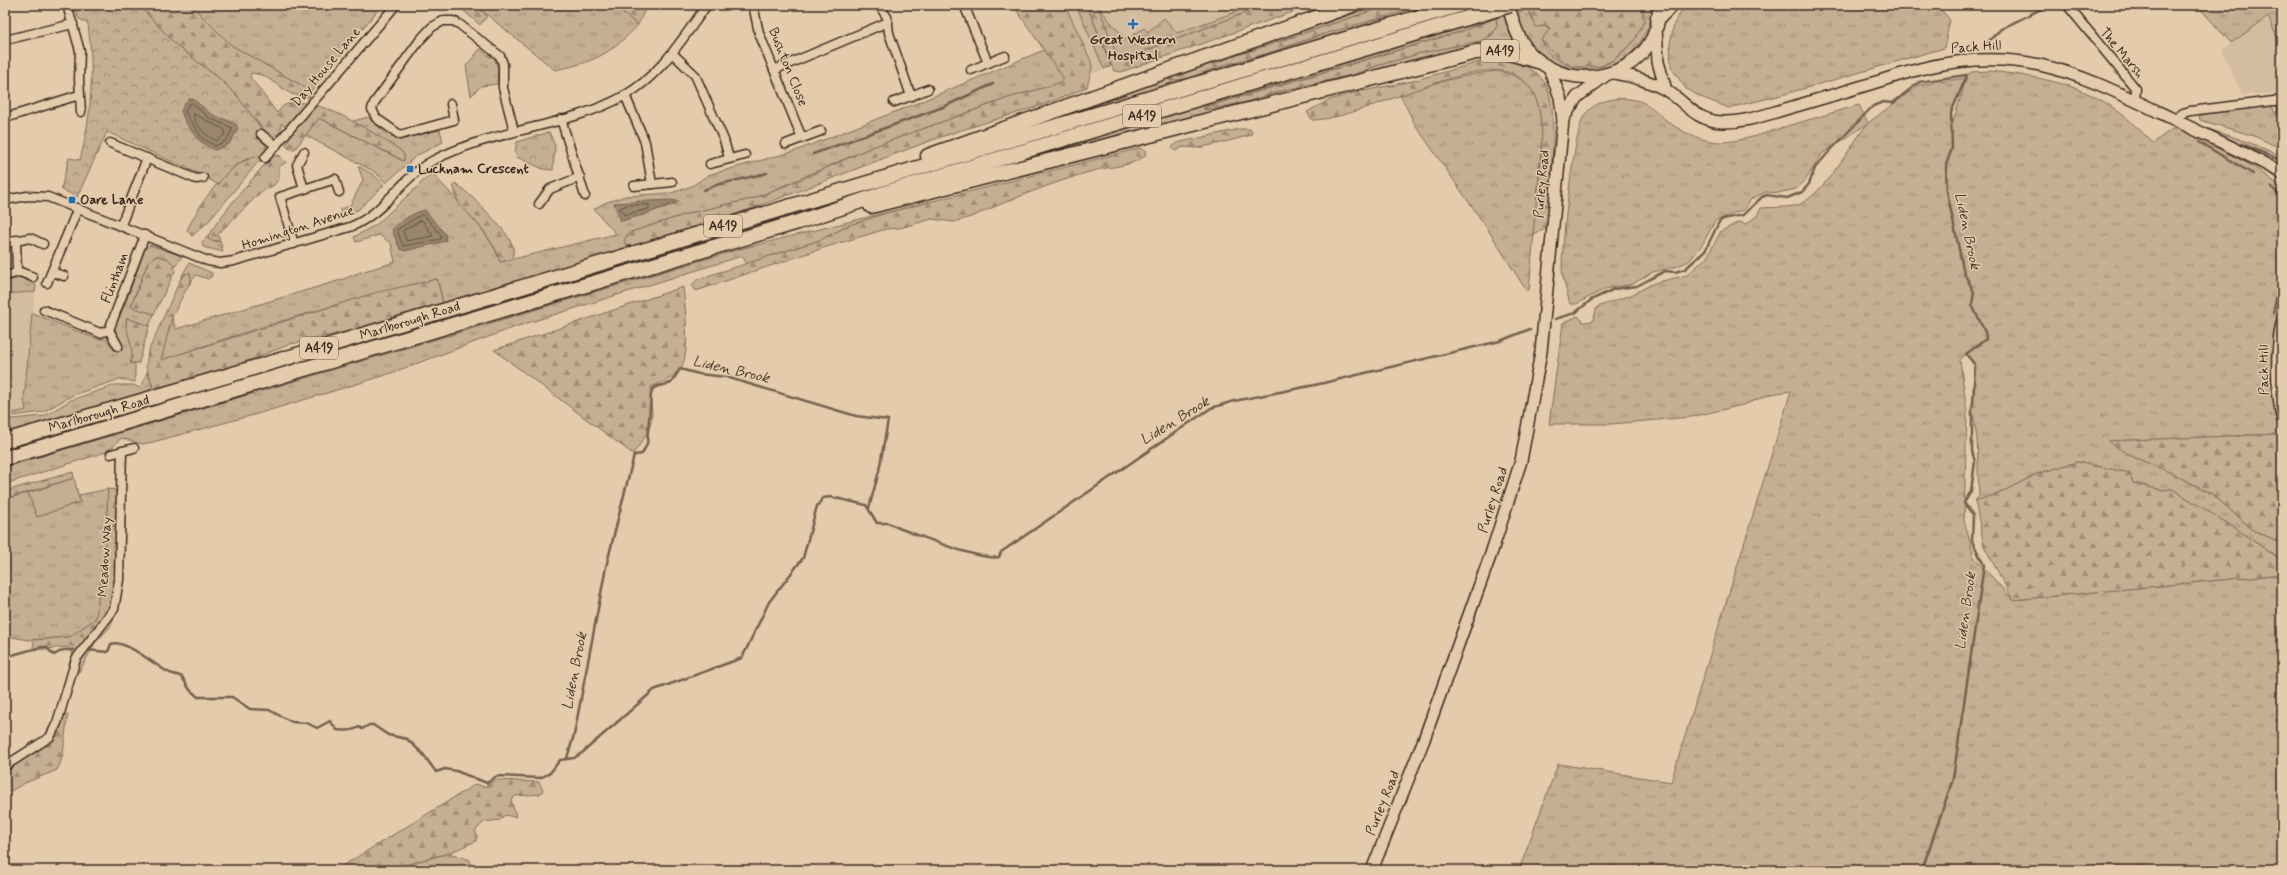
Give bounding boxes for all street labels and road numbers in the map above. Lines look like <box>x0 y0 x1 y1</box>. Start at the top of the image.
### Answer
street label: Day House Lane <box>287 23 365 111</box>
street label: The Marsh <box>2096 24 2149 82</box>
street label: Bushton Close <box>764 25 812 109</box>
street label: Pack Hill <box>1950 36 2002 58</box>
road number: A419 <box>1481 40 1519 62</box>
road number: A419 <box>1123 105 1161 127</box>
street label: Purley Road <box>1530 149 1554 219</box>
street label: Homington Avenue <box>239 201 357 255</box>
road number: A419 <box>704 215 742 237</box>
street label: Flintham <box>97 250 133 306</box>
street label: Marlborough Road <box>358 297 462 345</box>
road number: A419 <box>300 337 338 359</box>
street label: Pack Hill <box>2255 344 2273 395</box>
street label: Marlborough Road <box>46 391 152 437</box>
street label: Purley Road <box>1474 465 1512 535</box>
street label: Meadow Way <box>94 516 116 598</box>
street label: Purley Road <box>1362 768 1404 838</box>

